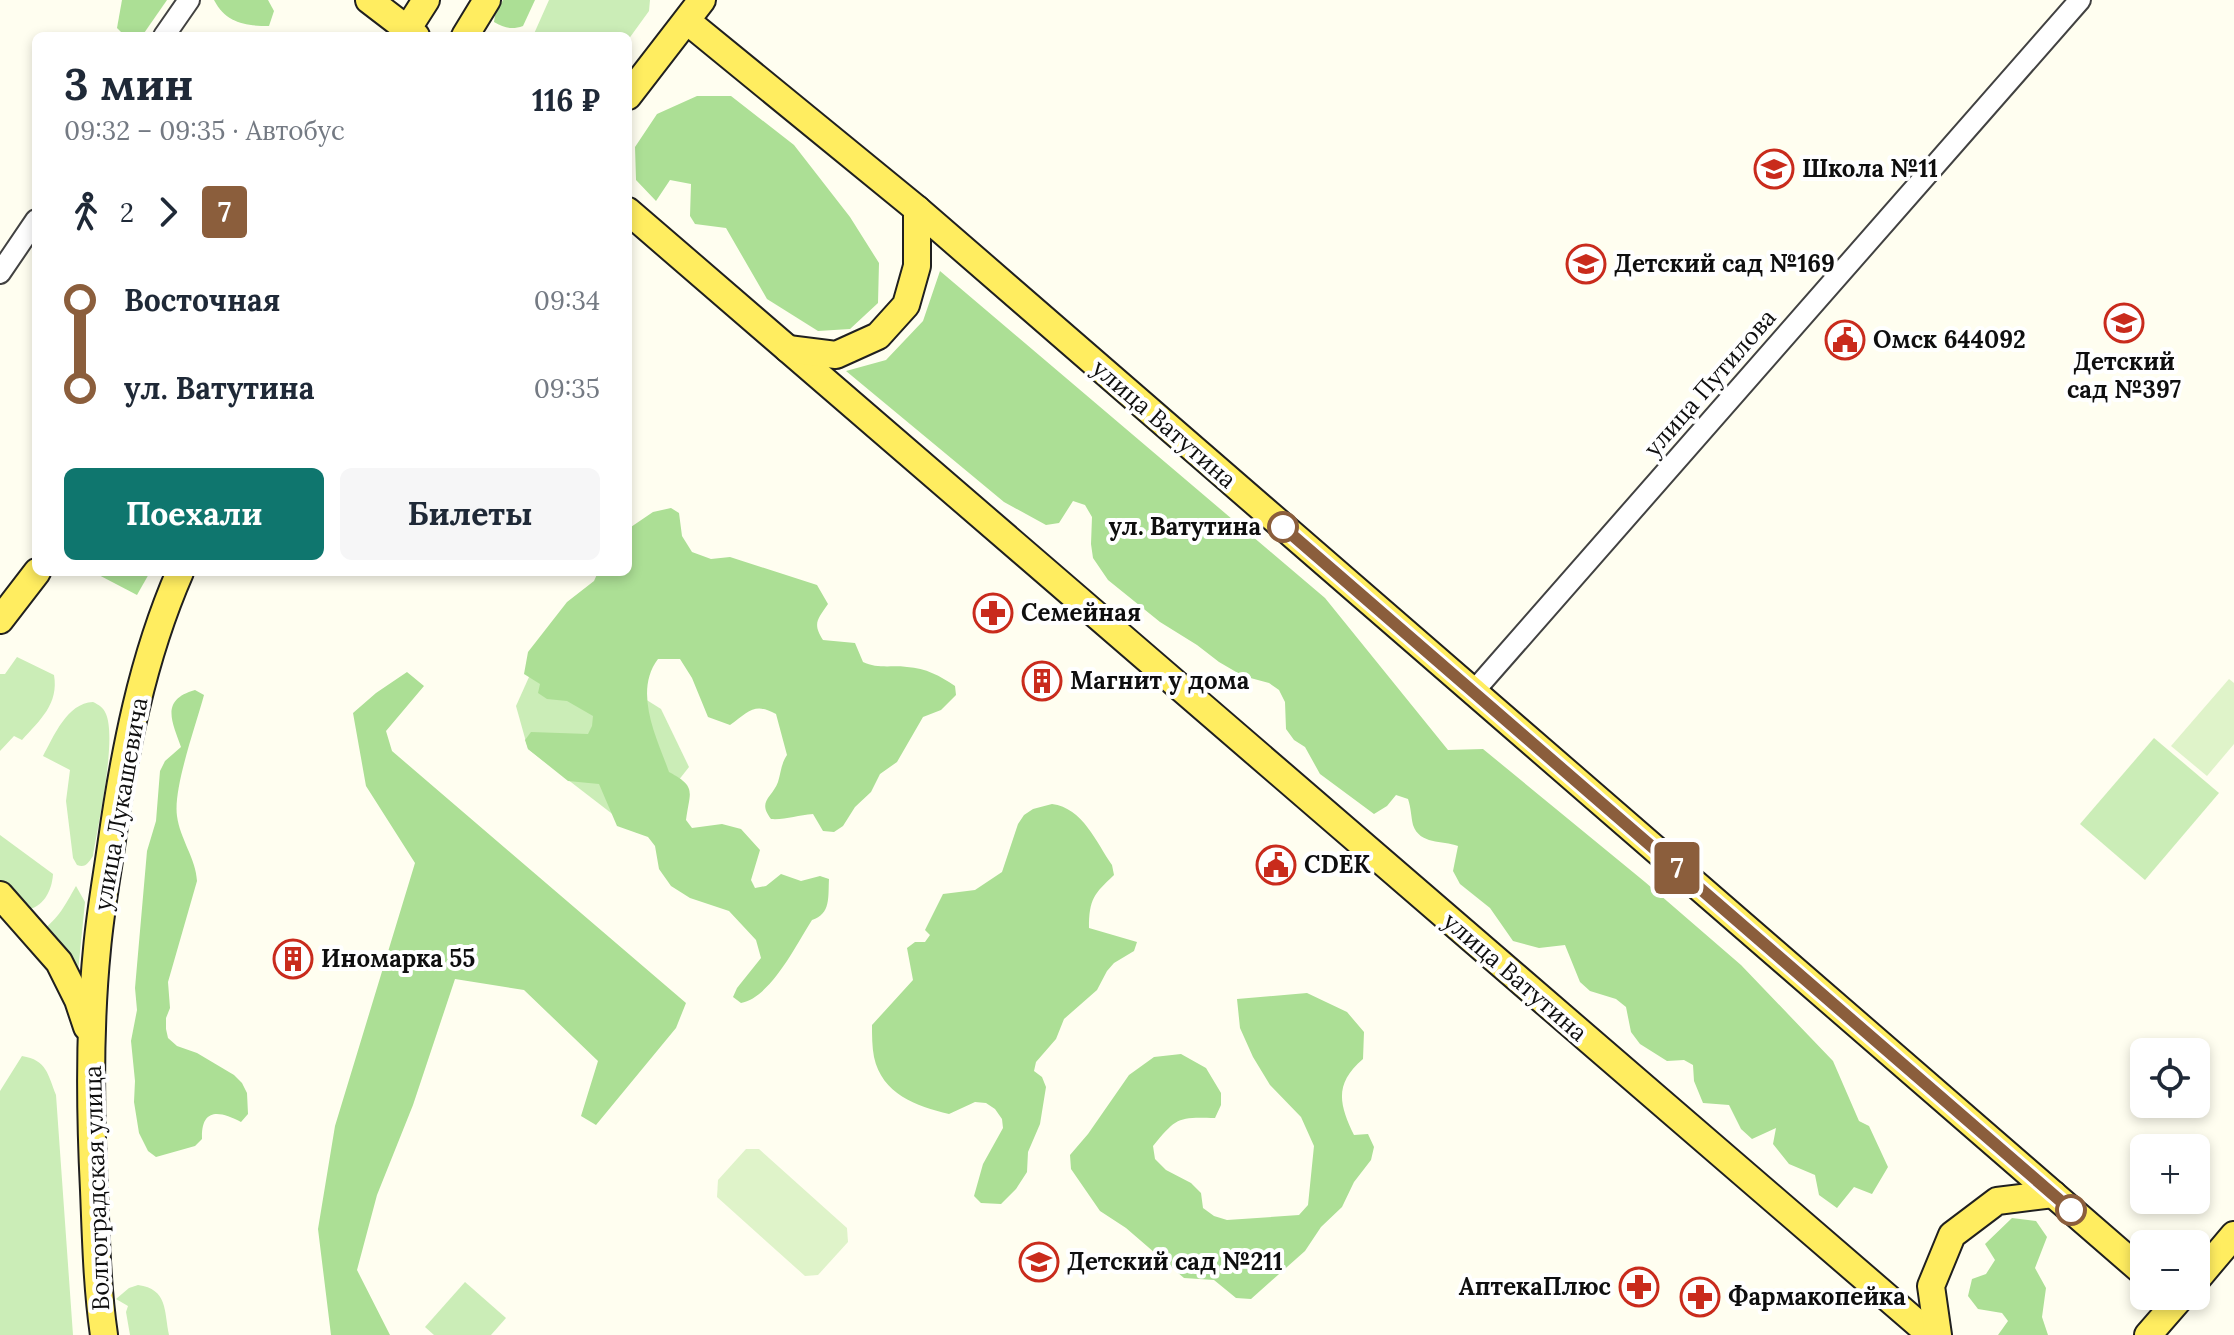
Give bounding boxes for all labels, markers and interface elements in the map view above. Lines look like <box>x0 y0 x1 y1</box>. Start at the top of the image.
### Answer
text: 3 мин <box>64 56 194 112</box>
text: 116 ₽ <box>532 81 600 119</box>
text: 09:32 – 09:35 · Автобус <box>64 114 345 147</box>
school or university icon: Школа №11 <box>1753 148 1795 190</box>
place label: Школа №11 <box>1802 153 1938 184</box>
icon: walk <box>64 190 108 234</box>
icon: forward <box>146 190 190 234</box>
text: 7 <box>218 194 231 230</box>
text: 2 <box>120 196 134 229</box>
school or university icon: Детский сад №169 <box>1565 243 1607 285</box>
place label: Детский сад №169 <box>1614 248 1835 279</box>
text: Восточная <box>124 281 280 319</box>
text: 09:34 <box>534 284 600 317</box>
street label: улица Путилова <box>1637 302 1782 463</box>
school or university icon: Детский сад №397 <box>2103 302 2145 344</box>
public building icon: Омск 644092 <box>1824 319 1866 361</box>
place label: Омск 644092 <box>1873 324 2026 355</box>
place label: Детский сад №397 <box>2067 346 2181 405</box>
street label: улица Ватутина <box>1086 352 1243 495</box>
text: ул. Ватутина <box>124 369 314 407</box>
text: 09:35 <box>534 372 600 405</box>
button: Поехали <box>64 468 324 560</box>
button: Билеты <box>340 468 600 560</box>
place label: ул. Ватутина <box>1109 511 1261 542</box>
marker: ул. Ватутина <box>1268 512 1298 542</box>
pharmacy icon: Семейная <box>972 592 1014 634</box>
place label: Семейная <box>1021 597 1141 628</box>
building icon: Магнит у дома <box>1021 660 1063 702</box>
place label: Магнит у дома <box>1070 665 1250 696</box>
street label: улица Лукашевича <box>86 695 155 913</box>
line badge: 7 <box>1651 842 1703 894</box>
public building icon: CDEK <box>1255 844 1297 886</box>
place label: CDEK <box>1304 849 1371 880</box>
text: 7 <box>1670 850 1684 886</box>
street label: улица Ватутина <box>1437 905 1594 1048</box>
building icon: Иномарка 55 <box>272 938 314 980</box>
place label: Иномарка 55 <box>321 943 475 974</box>
map controls <box>2130 1038 2210 1310</box>
button: locate <box>2130 1038 2210 1118</box>
street label: Волгоградская улица <box>77 1065 116 1311</box>
button: + <box>2130 1134 2210 1214</box>
unlabelled marker <box>2056 1195 2086 1225</box>
button: − <box>2130 1230 2210 1310</box>
school or university icon: Детский сад №211 <box>1018 1241 1060 1283</box>
place label: Детский сад №211 <box>1067 1246 1283 1277</box>
pharmacy icon: АптекаПлюс <box>1618 1266 1660 1308</box>
place label: АптекаПлюс <box>1459 1271 1612 1302</box>
pharmacy icon: Фармакопейка <box>1679 1276 1721 1318</box>
place label: Фармакопейка <box>1728 1281 1906 1312</box>

